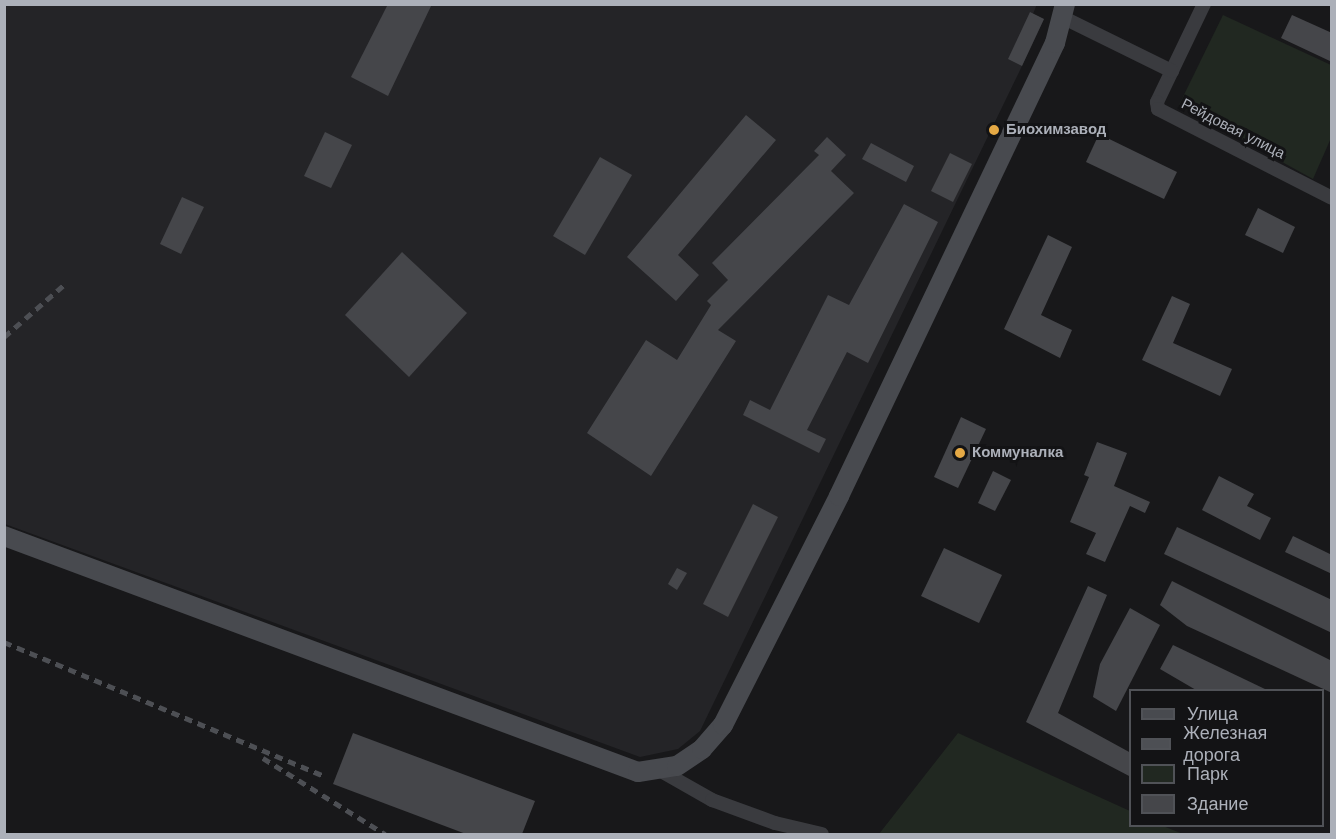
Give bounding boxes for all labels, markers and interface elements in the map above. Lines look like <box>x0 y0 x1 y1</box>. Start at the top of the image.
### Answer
street label: Рейдовая улица <box>1178 95 1288 163</box>
place label: Биохимзавод <box>1006 121 1106 139</box>
marker: Биохимзавод <box>987 123 1001 137</box>
place label: Коммуналка <box>972 444 1063 462</box>
marker: Коммуналка <box>953 446 967 460</box>
legend <box>1129 689 1324 827</box>
text: Улица <box>1187 703 1238 724</box>
text: Железная дорога <box>1183 722 1267 765</box>
text: Парк <box>1187 763 1228 784</box>
text: Здание <box>1187 793 1248 814</box>

